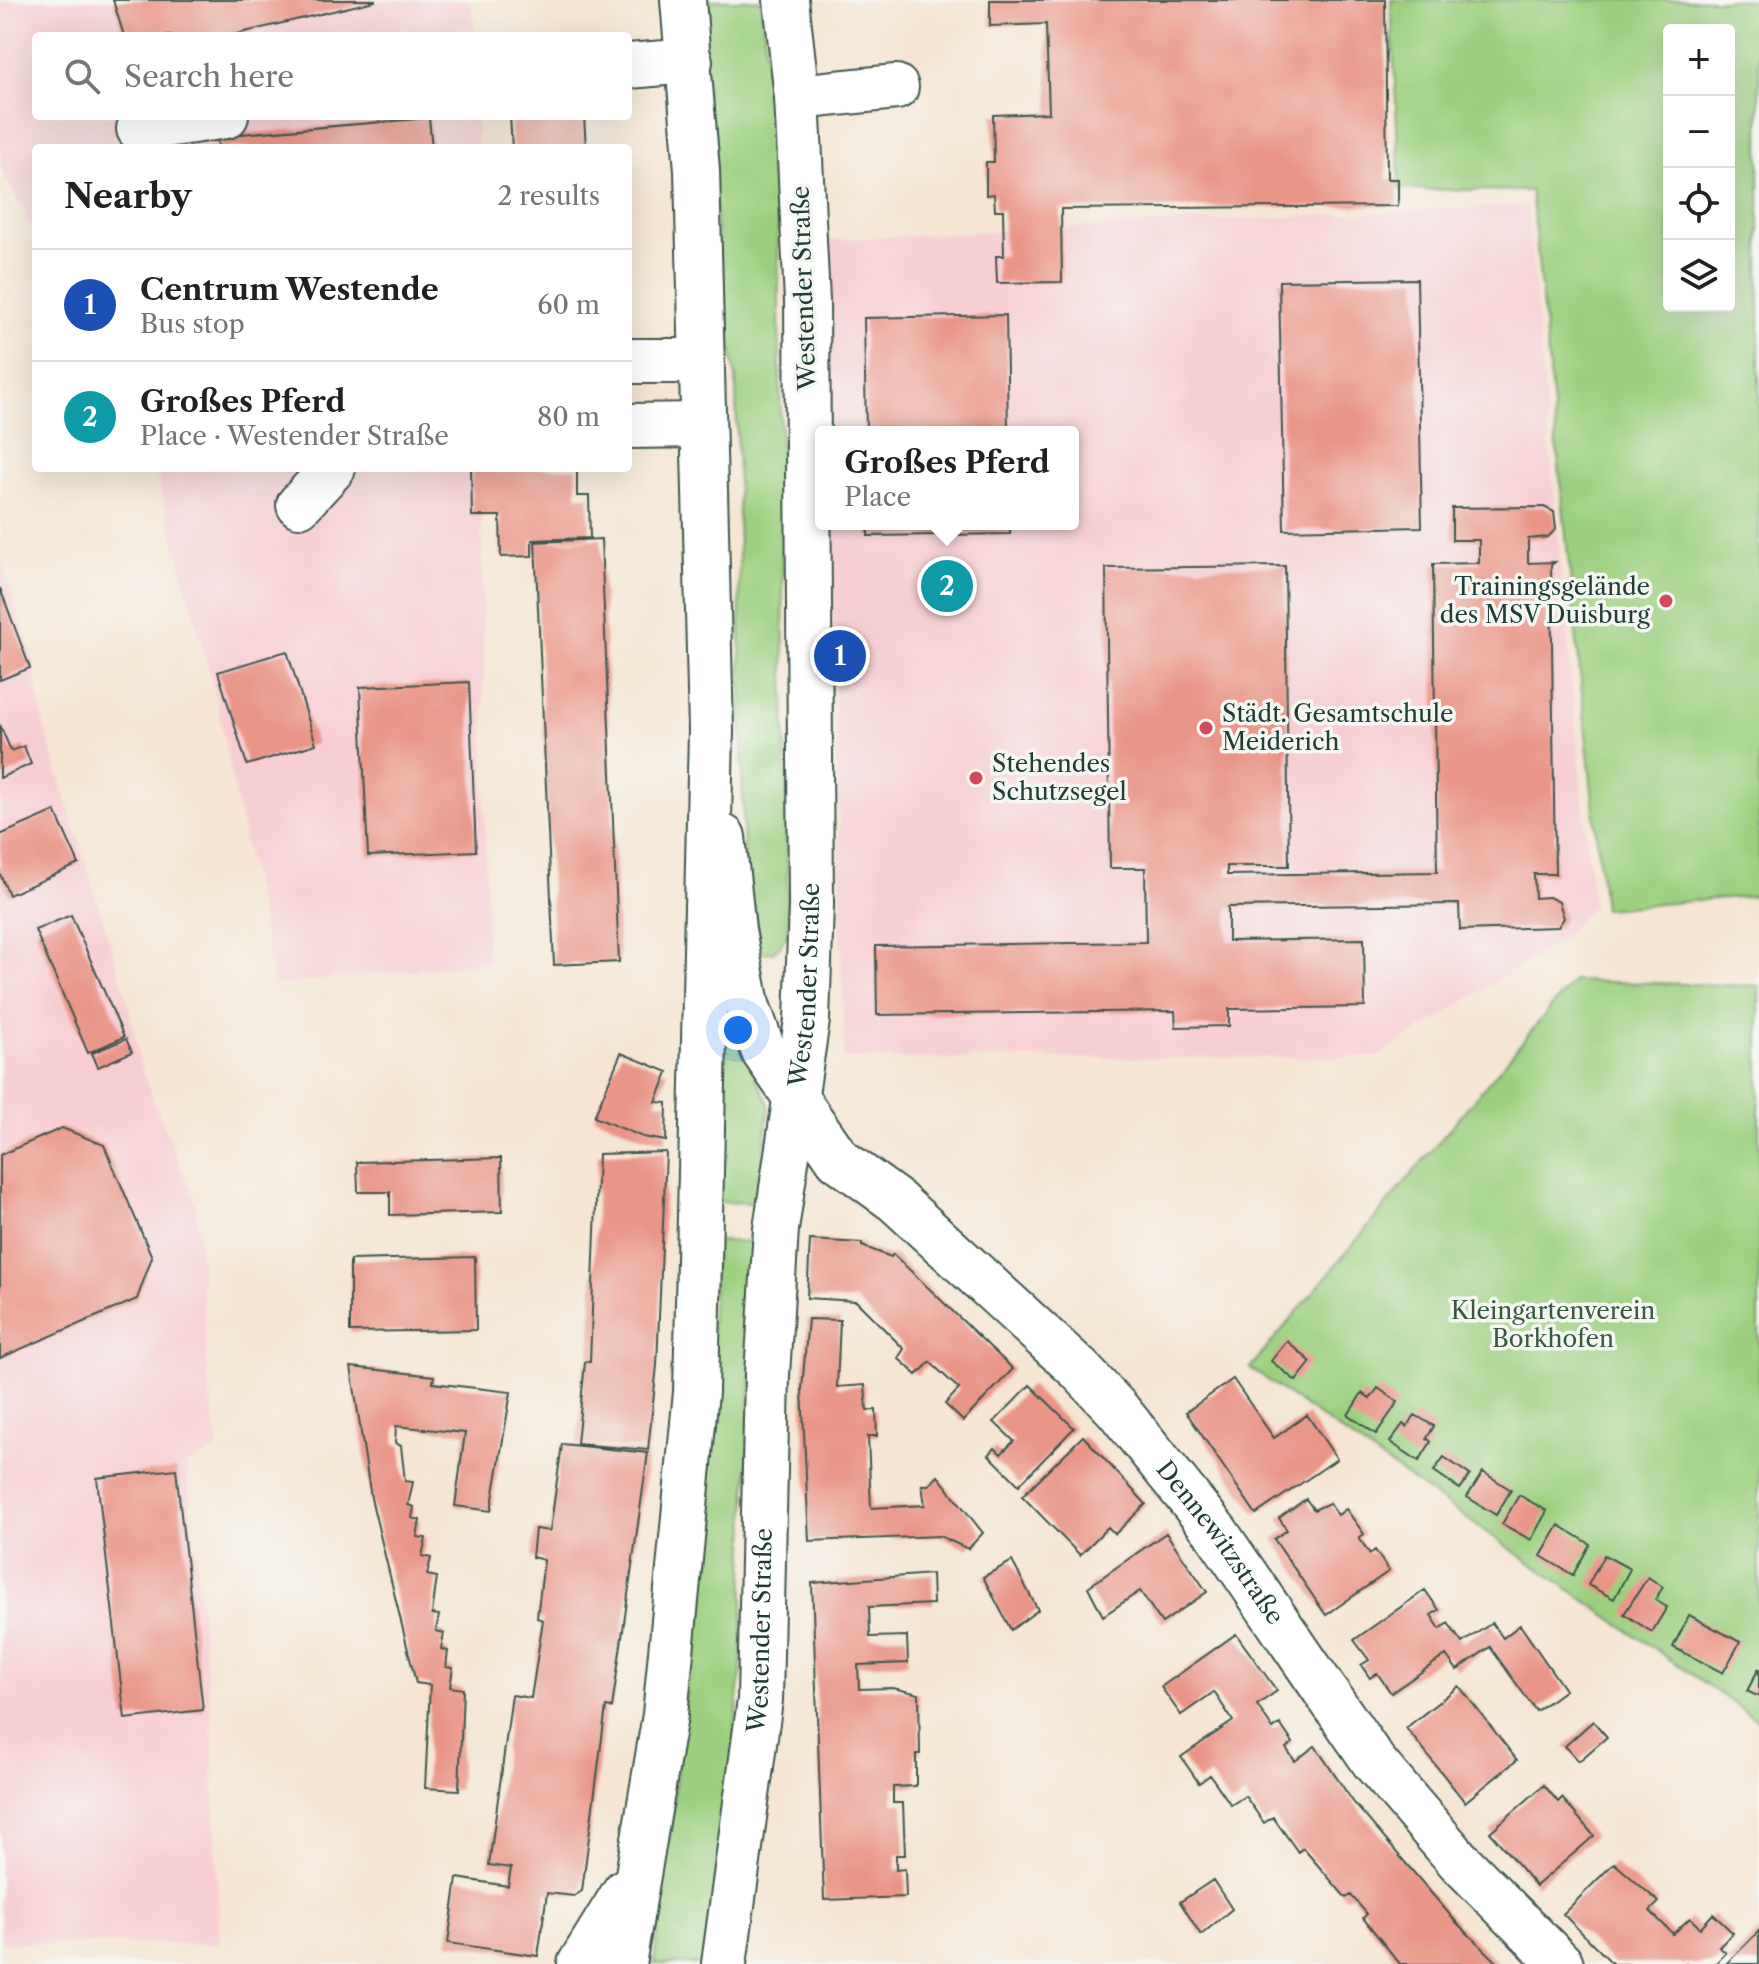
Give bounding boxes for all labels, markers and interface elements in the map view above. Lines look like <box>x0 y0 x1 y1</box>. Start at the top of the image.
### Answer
map controls <box>1663 24 1735 312</box>
button: + <box>1663 24 1735 96</box>
search box <box>32 32 632 120</box>
icon: search <box>60 54 104 98</box>
text: Search here <box>124 58 294 95</box>
button: − <box>1663 96 1735 168</box>
button: locate <box>1663 168 1735 240</box>
text: Nearby <box>64 175 192 217</box>
text: 2 results <box>497 180 600 212</box>
street label: Westender Straße <box>785 185 822 392</box>
button: layers <box>1663 240 1735 312</box>
text: Centrum Westende <box>140 271 439 308</box>
text: 1 <box>84 289 96 321</box>
text: 60 m <box>537 289 600 321</box>
text: Bus stop <box>140 308 245 340</box>
text: Großes Pferd <box>140 383 346 420</box>
text: 2 <box>82 401 98 433</box>
text: 80 m <box>537 401 600 433</box>
text: Place · Westender Straße <box>140 420 449 452</box>
popup <box>815 426 1079 530</box>
text: Großes Pferd <box>844 444 1050 481</box>
text: Place <box>844 481 911 513</box>
pin: 2 <box>921 556 973 616</box>
place label: Trainingsgelände des MSV Duisburg <box>1440 572 1650 629</box>
marker: Trainingsgelände des MSV Duisburg <box>1657 592 1675 610</box>
pin: 1 <box>814 626 866 686</box>
place label: Städt. Gesamtschule Meiderich <box>1222 699 1453 756</box>
marker: Städt. Gesamtschule Meiderich <box>1197 719 1215 737</box>
place label: Stehendes Schutzsegel <box>992 749 1127 806</box>
marker: Stehendes Schutzsegel <box>967 769 985 787</box>
street label: Westender Straße <box>782 883 825 1090</box>
your location <box>718 1010 758 1050</box>
park label: Kleingartenverein Borkhofen <box>1451 1296 1655 1353</box>
street label: Dennewitzstraße <box>1151 1455 1290 1630</box>
street label: Westender Straße <box>741 1528 778 1735</box>

